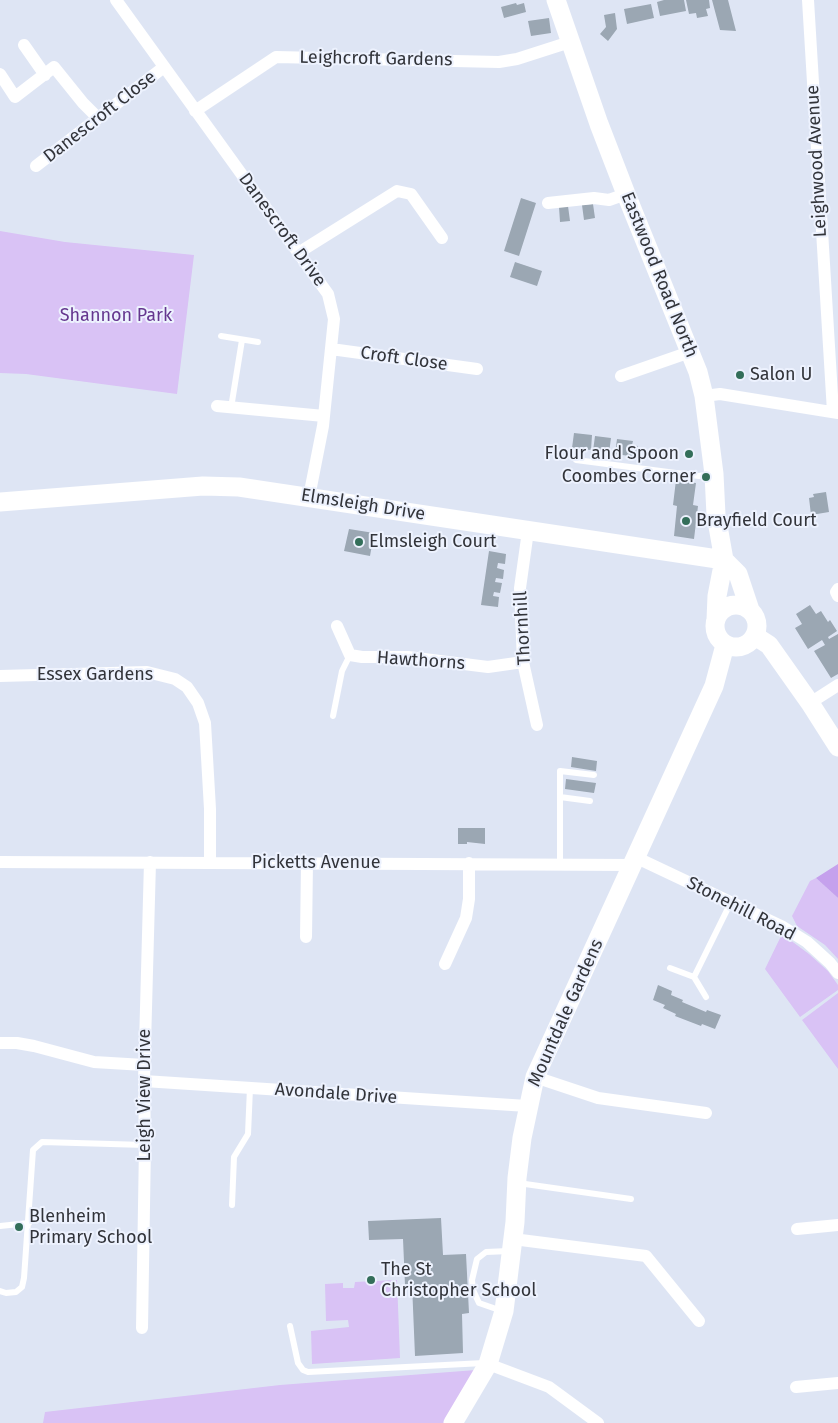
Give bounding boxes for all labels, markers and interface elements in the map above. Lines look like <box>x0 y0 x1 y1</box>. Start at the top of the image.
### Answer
street label: Leighcroft Gardens <box>299 47 453 71</box>
street label: Danescroft Close <box>40 66 160 168</box>
street label: Leighwood Avenue <box>802 84 832 238</box>
street label: Danescroft Drive <box>234 169 330 291</box>
street label: Eastwood Road North <box>616 189 702 361</box>
park label: Shannon Park <box>60 305 172 327</box>
street label: Croft Close <box>359 342 449 376</box>
place label: Salon U <box>750 364 812 386</box>
marker: Salon U <box>734 369 746 381</box>
place label: Flour and Spoon <box>545 443 679 465</box>
marker: Flour and Spoon <box>683 448 695 460</box>
place label: Coombes Corner <box>562 466 696 488</box>
marker: Coombes Corner <box>700 471 712 483</box>
street label: Elmsleigh Drive <box>299 485 427 525</box>
place label: Brayfield Court <box>696 510 817 532</box>
marker: Brayfield Court <box>680 515 692 527</box>
place label: Elmsleigh Court <box>369 531 497 553</box>
marker: Elmsleigh Court <box>353 536 365 548</box>
street label: Thornhill <box>510 590 536 666</box>
street label: Hawthorns <box>376 647 466 675</box>
street label: Essex Gardens <box>37 664 153 686</box>
street label: Picketts Avenue <box>252 852 380 874</box>
street label: Stonehill Road <box>683 872 799 946</box>
street label: Mountdale Gardens <box>524 936 608 1090</box>
street label: Leigh View Drive <box>134 1029 156 1161</box>
street label: Avondale Drive <box>274 1079 398 1109</box>
place label: Blenheim Primary School <box>29 1206 152 1248</box>
marker: Blenheim Primary School <box>13 1221 25 1233</box>
place label: The St Christopher School <box>381 1259 537 1302</box>
marker: The St Christopher School <box>365 1274 377 1286</box>

